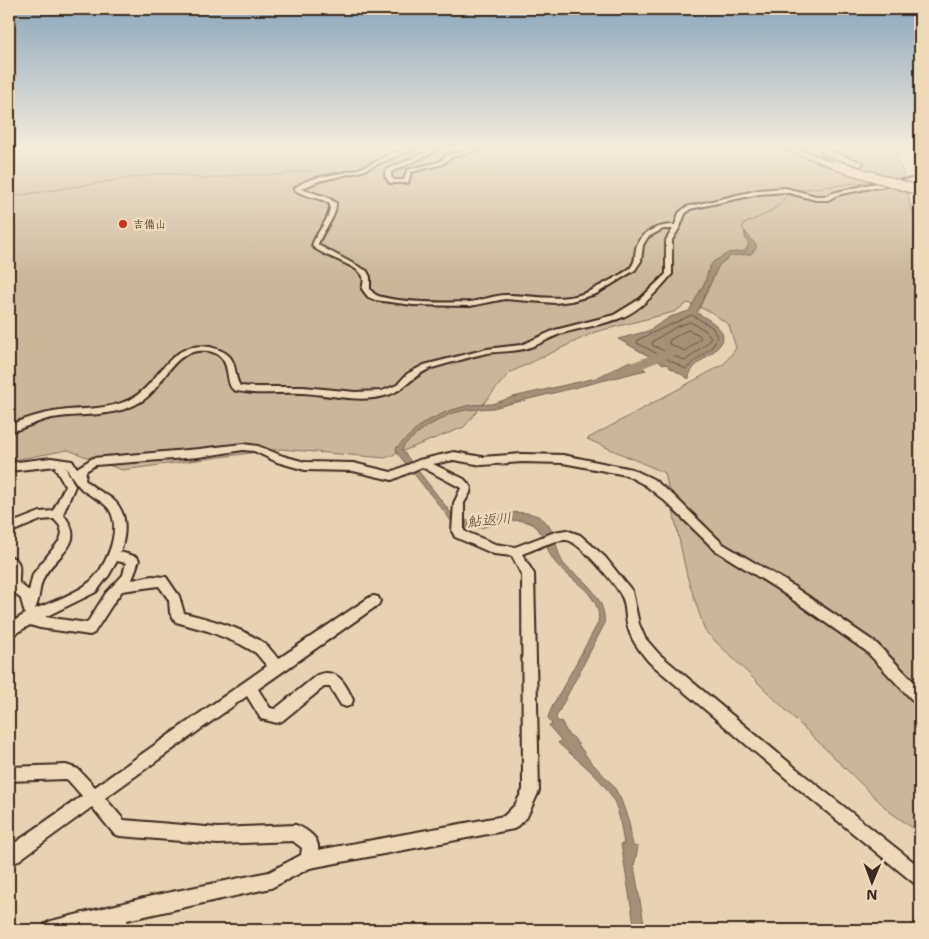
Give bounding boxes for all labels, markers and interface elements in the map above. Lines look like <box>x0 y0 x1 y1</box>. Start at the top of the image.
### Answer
place label: 吉備山 <box>133 217 166 232</box>
marker: 吉備山 <box>117 218 129 230</box>
water label: 鮎返川 <box>466 508 512 532</box>
north arrow <box>846 856 896 906</box>
text: N <box>866 886 877 904</box>

